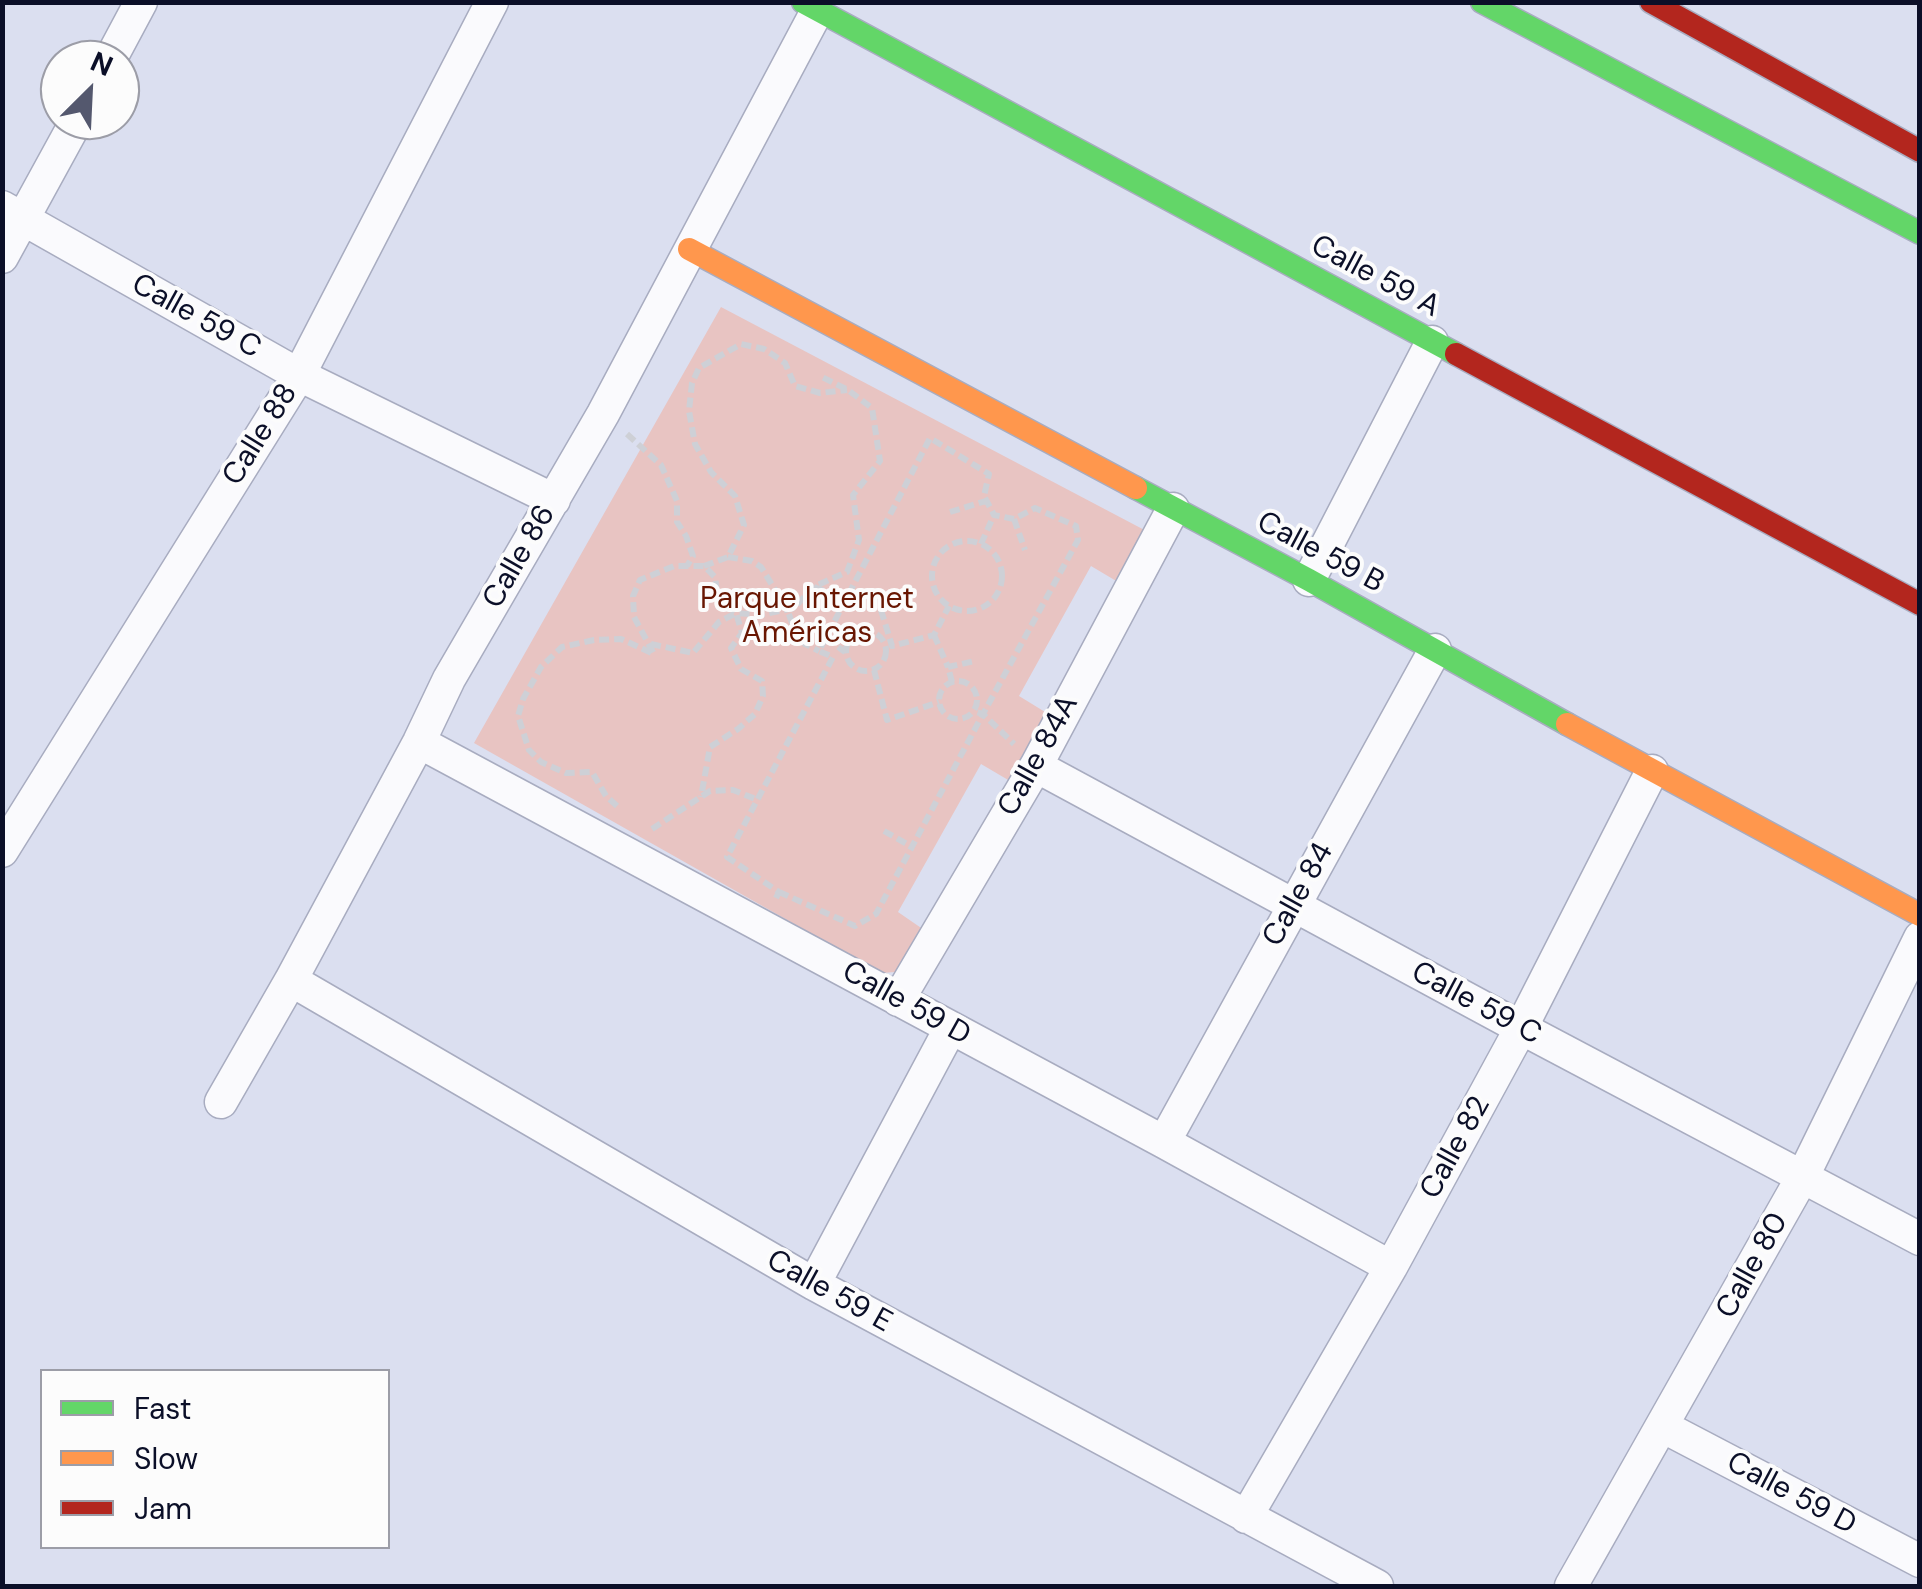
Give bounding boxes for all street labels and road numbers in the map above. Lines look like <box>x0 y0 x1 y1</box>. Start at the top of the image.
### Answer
street label: Calle 59 A <box>1305 228 1445 326</box>
street label: Calle 59 C <box>125 267 267 367</box>
street label: Calle 88 <box>216 378 306 492</box>
street label: Calle 86 <box>476 499 564 615</box>
street label: Calle 59 B <box>1250 505 1390 601</box>
street label: Calle 84A <box>991 689 1087 823</box>
street label: Calle 84 <box>1256 837 1342 953</box>
street label: Calle 59 D <box>836 954 976 1054</box>
street label: Calle 59 C <box>1405 955 1547 1053</box>
street label: Calle 82 <box>1413 1091 1499 1205</box>
street label: Calle 80 <box>1709 1207 1797 1325</box>
street label: Calle 59 E <box>760 1243 898 1341</box>
street label: Calle 59 D <box>1720 1445 1862 1543</box>

